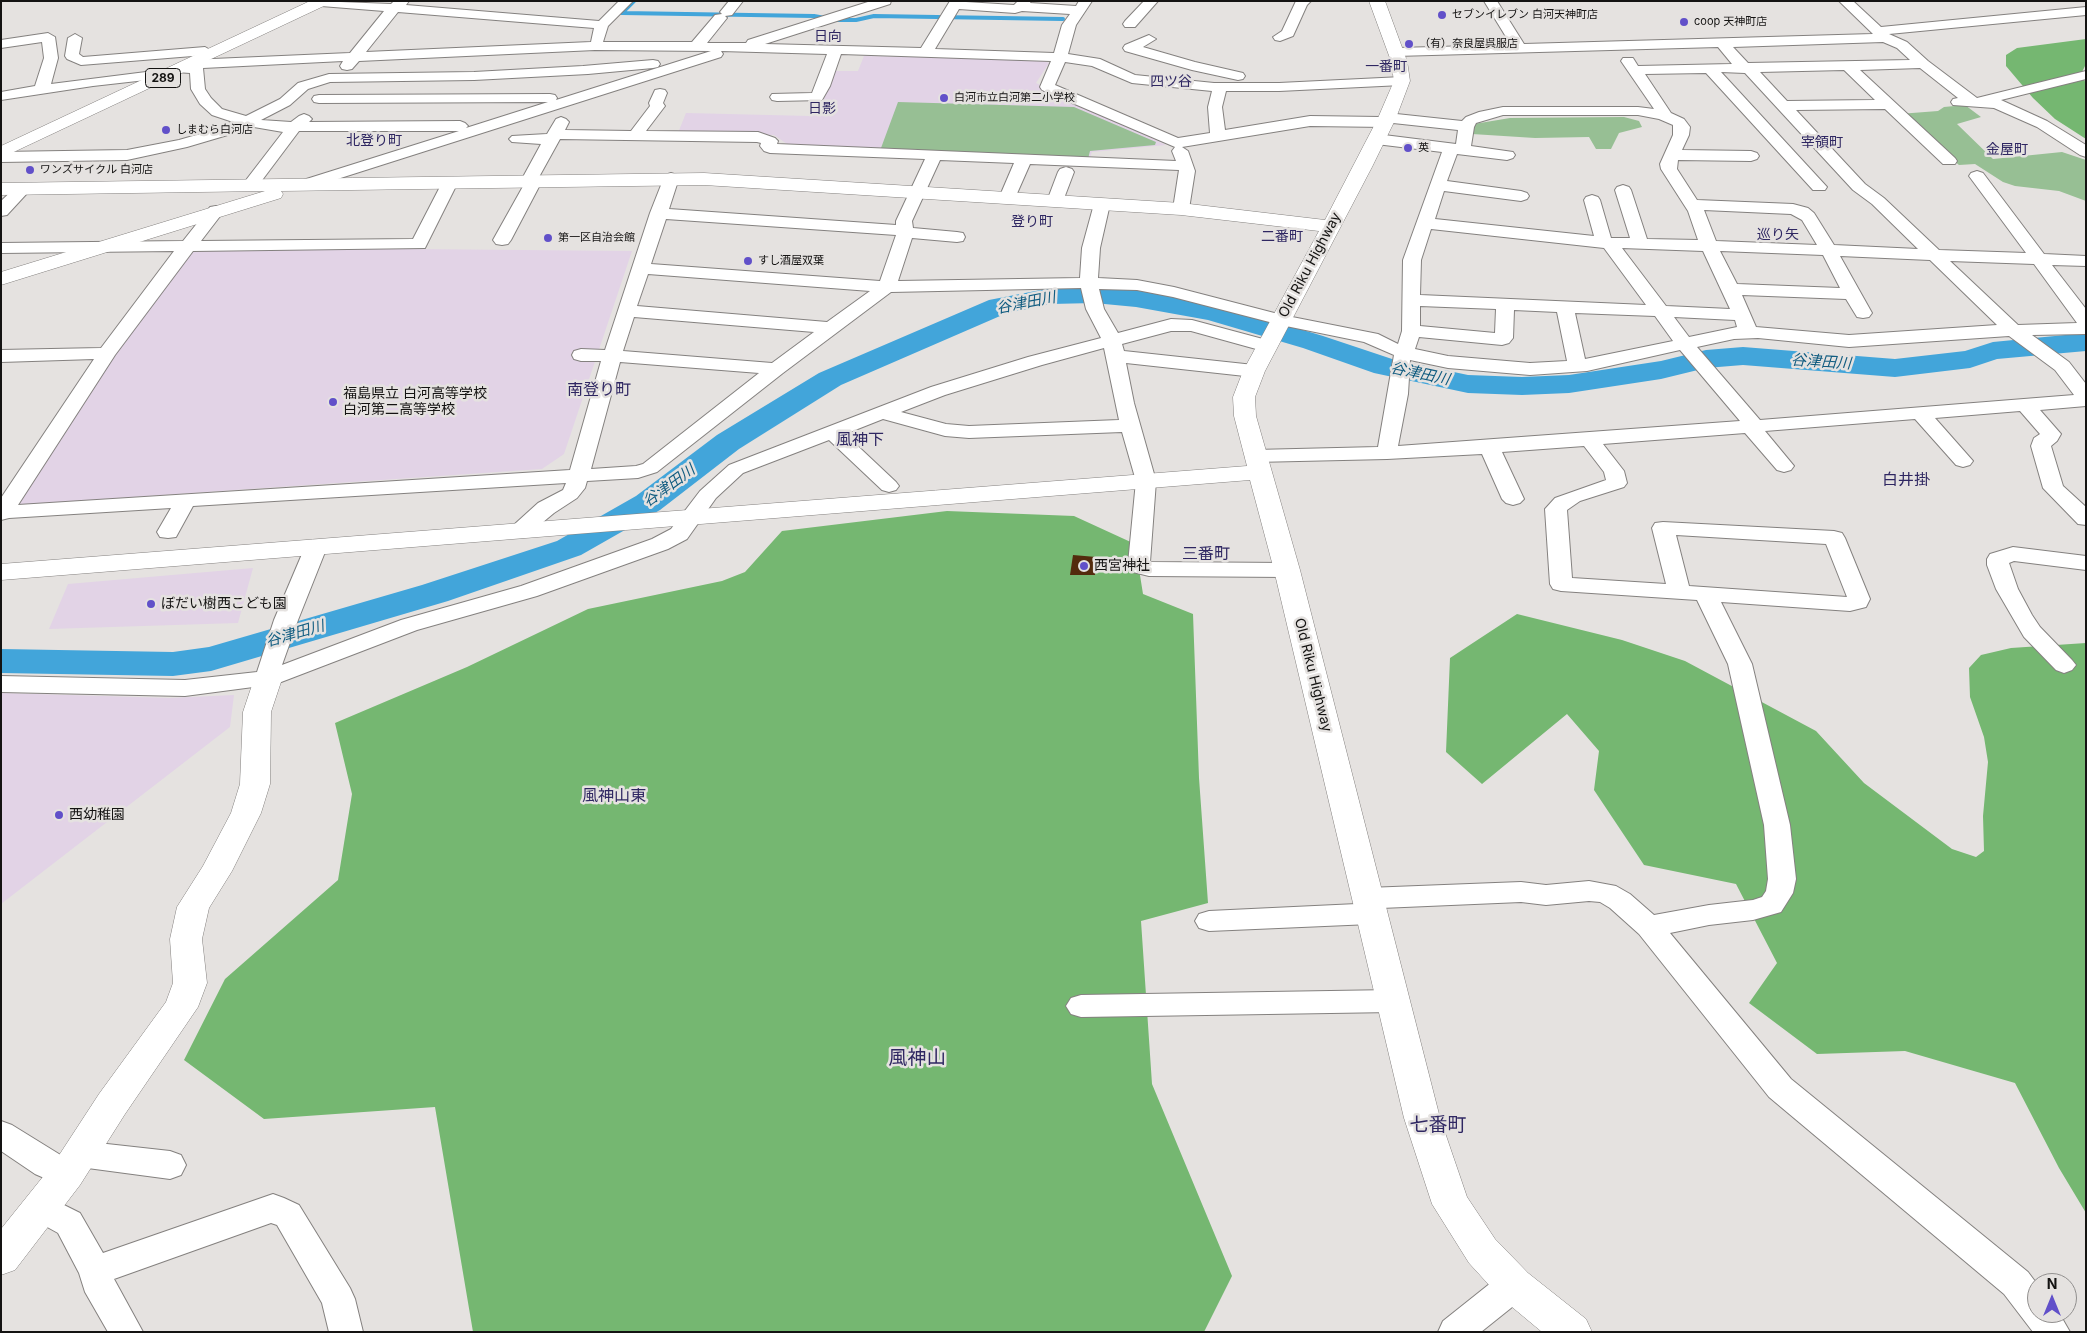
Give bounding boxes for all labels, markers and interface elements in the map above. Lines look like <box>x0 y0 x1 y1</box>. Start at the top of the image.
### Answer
place label: セブンイレブン 白河天神町店 <box>1452 8 1598 22</box>
marker: セブンイレブン 白河天神町店 <box>1436 9 1448 21</box>
place label: coop 天神町店 <box>1694 15 1767 29</box>
marker: coop 天神町店 <box>1678 16 1690 28</box>
district label: 日向 <box>814 29 842 45</box>
place label: （有）奈良屋呉服店 <box>1419 37 1518 51</box>
marker: （有）奈良屋呉服店 <box>1403 38 1415 50</box>
district label: 一番町 <box>1365 59 1407 75</box>
road number: 289 <box>146 68 180 88</box>
district label: 四ツ谷 <box>1150 74 1192 90</box>
place label: 白河市立白河第二小学校 <box>954 91 1075 105</box>
marker: 白河市立白河第二小学校 <box>938 92 950 104</box>
district label: 日影 <box>808 101 836 117</box>
place label: しまむら白河店 <box>176 123 253 137</box>
marker: しまむら白河店 <box>160 124 172 136</box>
district label: 北登り町 <box>346 133 402 149</box>
district label: 宰領町 <box>1801 135 1843 151</box>
place label: 英 <box>1418 141 1429 155</box>
marker: 英 <box>1402 142 1414 154</box>
district label: 金屋町 <box>1986 142 2028 158</box>
place label: ワンズサイクル 白河店 <box>40 163 153 177</box>
marker: ワンズサイクル 白河店 <box>24 164 36 176</box>
street label: Old Riku Highway <box>1275 210 1345 320</box>
district label: 登り町 <box>1011 214 1053 230</box>
district label: 巡り矢 <box>1757 227 1799 243</box>
district label: 二番町 <box>1261 229 1303 245</box>
place label: 第一区自治会館 <box>558 231 635 245</box>
marker: 第一区自治会館 <box>542 232 554 244</box>
place label: すし酒屋双葉 <box>758 254 824 268</box>
marker: すし酒屋双葉 <box>742 255 754 267</box>
water label: 谷津田川 <box>995 288 1057 318</box>
water label: 谷津田川 <box>1790 351 1852 373</box>
water label: 谷津田川 <box>1389 359 1451 389</box>
district label: 南登り町 <box>567 380 631 400</box>
place label: 福島県立 白河高等学校 白河第二高等学校 <box>343 386 487 418</box>
marker: 福島県立 白河高等学校 白河第二高等学校 <box>327 396 339 408</box>
district label: 風神下 <box>836 430 884 450</box>
water label: 谷津田川 <box>639 461 699 511</box>
district label: 白井掛 <box>1882 470 1930 490</box>
district label: 三番町 <box>1182 544 1230 564</box>
place label: 西宮神社 <box>1094 558 1150 574</box>
marker: 西宮神社 <box>1078 560 1090 572</box>
place label: ぼだい樹西こども園 <box>161 596 287 612</box>
marker: ぼだい樹西こども園 <box>145 598 157 610</box>
street label: Old Riku Highway <box>1291 616 1335 734</box>
water label: 谷津田川 <box>264 617 326 651</box>
district label: 風神山東 <box>582 786 646 806</box>
place label: 西幼稚園 <box>69 807 125 823</box>
marker: 西幼稚園 <box>53 809 65 821</box>
district label: 風神山 <box>889 1047 945 1069</box>
district label: 七番町 <box>1410 1114 1466 1136</box>
north arrow <box>2027 1273 2077 1323</box>
text: N <box>2047 1275 2057 1292</box>

